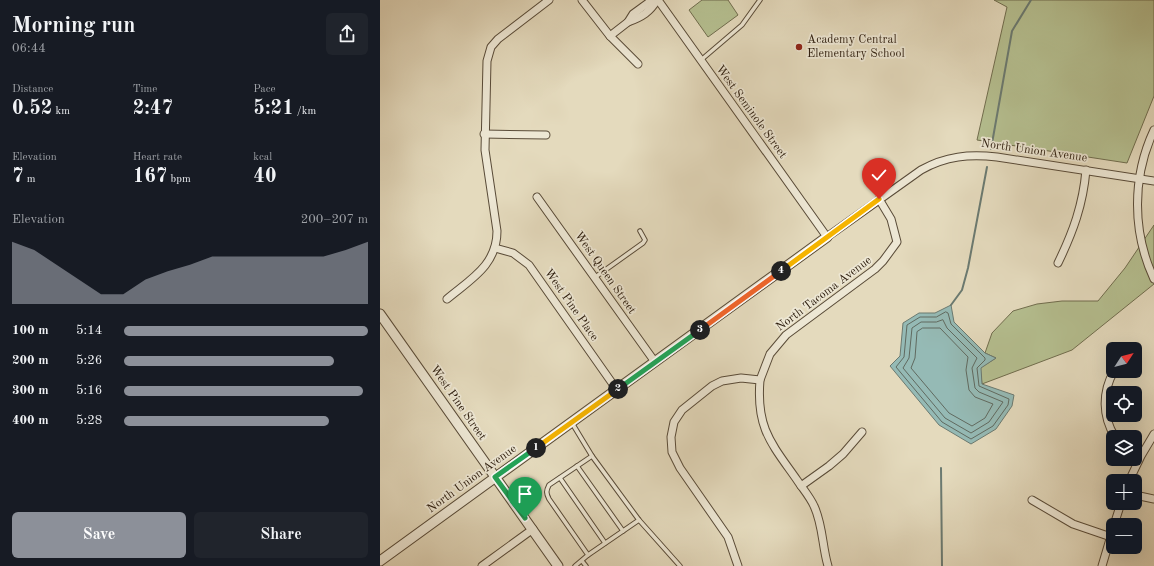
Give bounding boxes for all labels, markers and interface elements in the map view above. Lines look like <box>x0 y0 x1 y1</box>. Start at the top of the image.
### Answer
button: share <box>326 13 368 55</box>
text: Morning run <box>12 15 135 37</box>
place label: Academy Central Elementary School <box>807 34 905 60</box>
text: 06:44 <box>12 42 46 55</box>
marker: Academy Central Elementary School <box>794 42 804 52</box>
street label: West Seminole Street <box>713 63 789 161</box>
text: Distance <box>12 84 53 95</box>
text: Time <box>133 84 157 95</box>
text: Pace <box>253 84 276 95</box>
text: 0.52 <box>12 99 52 119</box>
text: 2:47 <box>133 99 173 119</box>
text: 5:21 <box>253 99 294 119</box>
text: km <box>52 106 70 117</box>
text: /km <box>294 106 316 117</box>
street label: North Union Avenue <box>980 138 1088 164</box>
text: Elevation <box>12 152 57 163</box>
text: Heart rate <box>133 152 182 163</box>
text: kcal <box>253 152 272 163</box>
pin <box>862 158 896 199</box>
icon: check <box>868 164 890 186</box>
text: 7 <box>12 167 24 187</box>
text: 167 <box>133 167 167 187</box>
text: 40 <box>253 167 277 187</box>
text: m <box>24 174 35 185</box>
text: bpm <box>167 174 191 185</box>
text: Elevation <box>12 213 65 226</box>
text: 200–207 m <box>301 213 368 226</box>
street label: West Queen Street <box>572 230 638 316</box>
street label: North Tacoma Avenue <box>774 254 874 334</box>
pin: 4 <box>771 261 791 281</box>
text: 4 <box>778 265 784 276</box>
street label: West Pine Place <box>542 267 601 344</box>
pin: 3 <box>690 320 710 340</box>
text: 100 m <box>12 324 49 337</box>
text: 5:14 <box>76 324 102 337</box>
text: 3 <box>697 324 703 335</box>
north arrow <box>1106 342 1142 378</box>
map controls <box>1106 342 1142 554</box>
text: 200 m <box>12 354 49 367</box>
text: 5:26 <box>76 354 102 367</box>
street label: West Pine Street <box>428 363 488 443</box>
pin: 2 <box>608 379 628 399</box>
text: 2 <box>615 383 621 394</box>
text: 300 m <box>12 384 49 397</box>
text: 5:16 <box>76 384 102 397</box>
button: locate <box>1106 386 1142 422</box>
text: 400 m <box>12 414 49 427</box>
text: 5:28 <box>76 414 102 427</box>
button: layers <box>1106 430 1142 466</box>
pin: 1 <box>526 438 546 458</box>
street label: North Union Avenue <box>425 442 519 515</box>
text: 1 <box>533 442 539 453</box>
button: + <box>1106 474 1142 510</box>
pin <box>508 477 542 518</box>
icon: arrive <box>514 483 536 505</box>
button: Save <box>12 512 186 558</box>
button: Share <box>194 512 368 558</box>
button: − <box>1106 518 1142 554</box>

